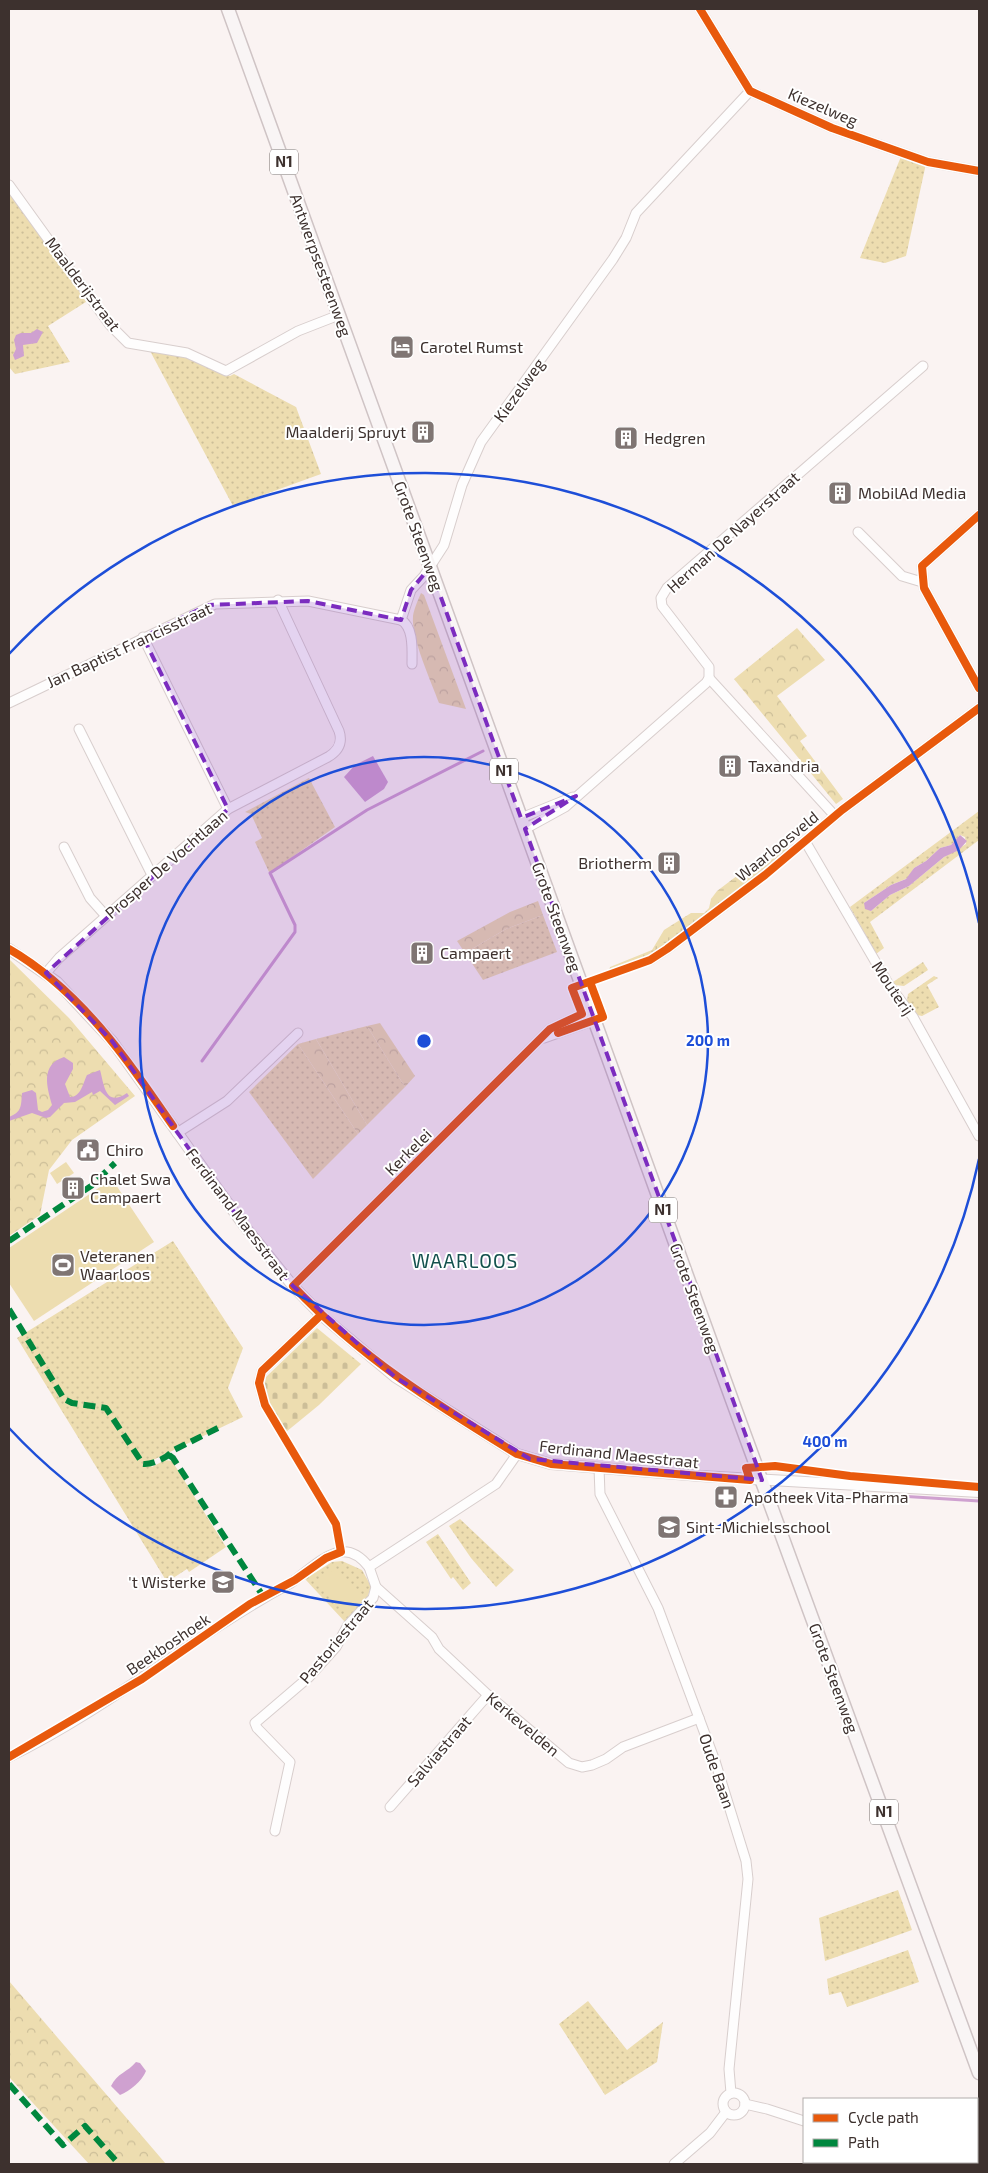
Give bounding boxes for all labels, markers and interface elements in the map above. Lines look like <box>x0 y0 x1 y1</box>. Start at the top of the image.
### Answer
street label: Kiezelweg <box>785 83 861 130</box>
road number: N1 <box>270 150 298 174</box>
street label: Antwerpsesteenweg <box>287 191 356 339</box>
street label: Maalderijstraat <box>41 233 125 335</box>
hotel icon: Carotel Rumst <box>389 334 415 360</box>
place label: Carotel Rumst <box>420 337 523 356</box>
street label: Kiezelweg <box>489 354 548 425</box>
building icon: Maalderij Spruyt <box>410 419 436 445</box>
place label: Maalderij Spruyt <box>286 422 406 442</box>
building icon: Hedgren <box>613 425 639 451</box>
place label: Hedgren <box>644 428 705 447</box>
street label: Herman De Nayerstraat <box>662 467 803 596</box>
street label: Grote Steenweg <box>391 478 448 594</box>
building icon: MobilAd Media <box>827 480 853 506</box>
place label: MobilAd Media <box>858 483 966 502</box>
street label: Jan Baptist Francisstraat <box>43 598 214 691</box>
building icon: Taxandria <box>717 753 743 779</box>
place label: Taxandria <box>748 756 819 775</box>
road number: N1 <box>490 758 518 784</box>
street label: Prosper De Vochtlaan <box>101 805 231 922</box>
street label: Waarloosveld <box>732 806 822 885</box>
building icon: Briotherm <box>656 850 682 876</box>
place label: Briotherm <box>578 853 652 872</box>
street label: Grote Steenweg <box>529 859 586 975</box>
building icon: Campaert <box>409 940 435 966</box>
place label: Campaert <box>440 943 511 962</box>
street label: Mouterij <box>868 957 918 1019</box>
text: 200 m <box>686 1031 730 1049</box>
centre of rings <box>415 1032 433 1050</box>
street label: Kerkelei <box>380 1124 435 1179</box>
public building icon: Chiro <box>75 1137 101 1163</box>
place label: Chiro <box>106 1140 144 1159</box>
street label: Ferdinand Maesstraat <box>183 1144 294 1283</box>
place label: Chalet Swa Campaert <box>90 1169 171 1206</box>
building icon: Chalet Swa Campaert <box>60 1175 86 1201</box>
road number: N1 <box>649 1198 677 1222</box>
street label: Grote Steenweg <box>667 1240 724 1356</box>
place label: Veteranen Waarloos <box>80 1246 155 1283</box>
district label: WAARLOOS <box>412 1249 518 1272</box>
sports icon: Veteranen Waarloos <box>50 1252 76 1278</box>
text: 400 m <box>803 1432 847 1450</box>
street label: Ferdinand Maesstraat <box>538 1436 700 1471</box>
pharmacy icon: Apotheek Vita-Pharma <box>713 1484 739 1510</box>
place label: Apotheek Vita-Pharma <box>744 1487 909 1506</box>
school or university icon: Sint-Michielsschool <box>656 1514 682 1540</box>
place label: Sint-Michielsschool <box>686 1517 830 1536</box>
school or university icon: 't Wisterke <box>210 1569 236 1595</box>
place label: 't Wisterke <box>128 1572 206 1591</box>
street label: Pastoriestraat <box>295 1594 377 1687</box>
street label: Beekboshoek <box>122 1609 213 1679</box>
street label: Grote Steenweg <box>806 1620 863 1736</box>
street label: Kerkevelden <box>483 1688 564 1760</box>
street label: Salviastraat <box>403 1711 475 1790</box>
street label: Oude Baan <box>696 1731 739 1811</box>
road number: N1 <box>870 1800 898 1824</box>
legend <box>803 2098 978 2163</box>
text: Cycle path <box>848 2108 919 2126</box>
text: Path <box>848 2133 879 2151</box>

